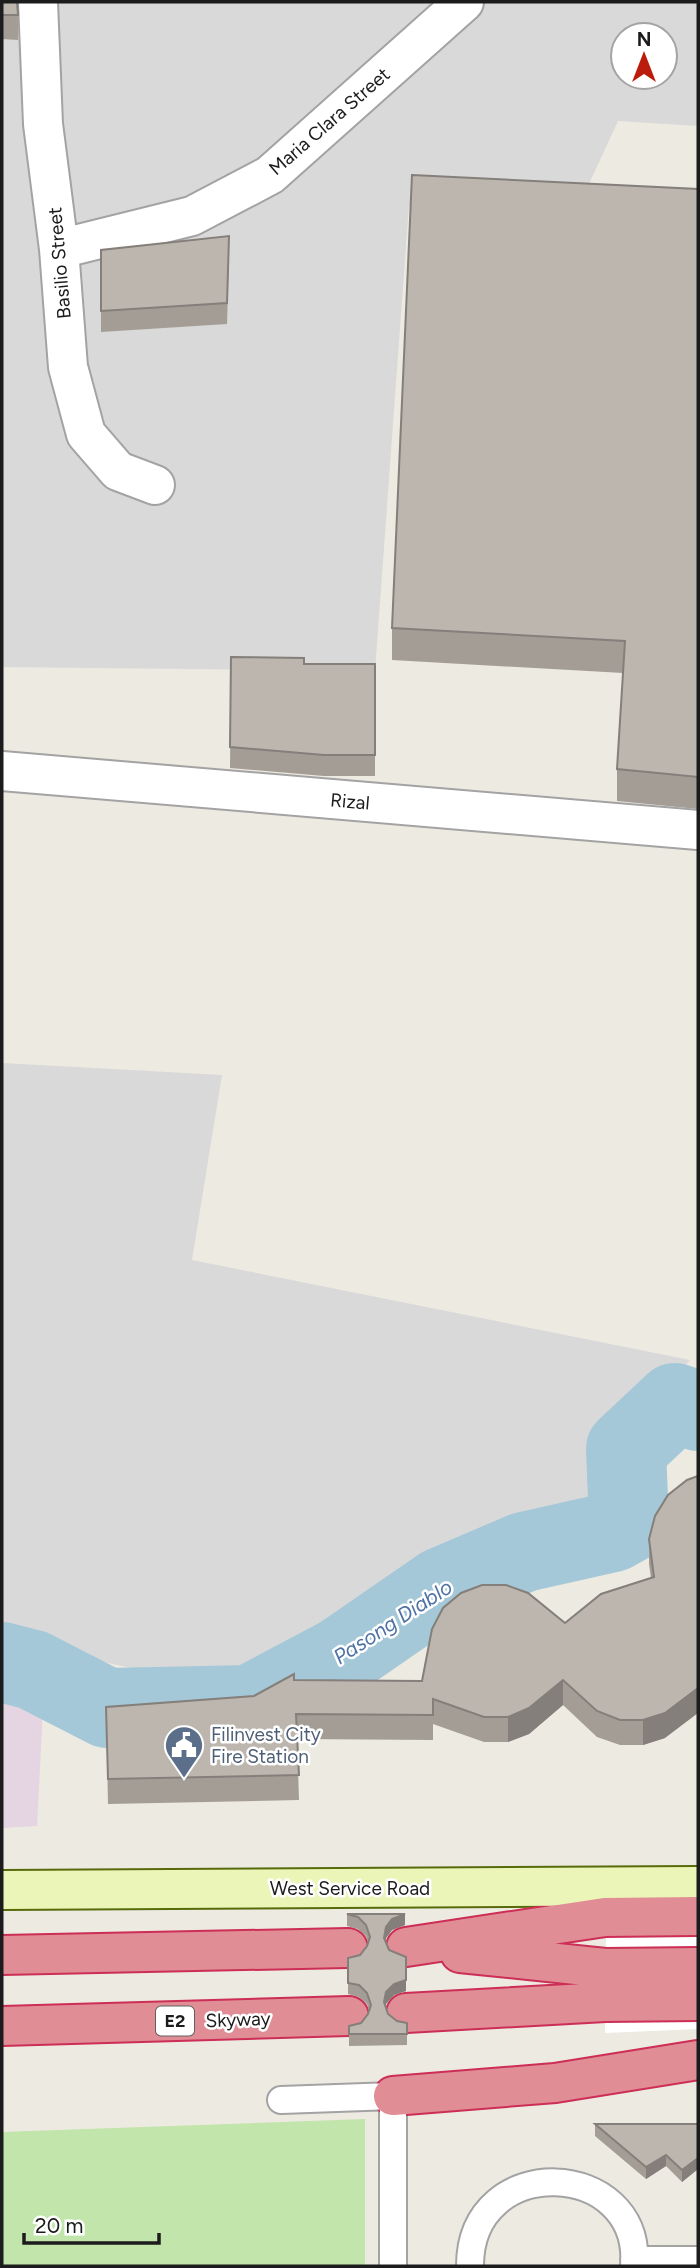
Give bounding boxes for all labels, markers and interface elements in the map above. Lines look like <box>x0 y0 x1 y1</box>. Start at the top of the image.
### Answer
north arrow <box>609 21 679 91</box>
text: N <box>637 28 651 51</box>
street label: Maria Clara Street <box>264 63 394 180</box>
street label: Basilio Street <box>43 206 76 320</box>
street label: Rizal <box>329 788 371 815</box>
water label: Pasong Diablo <box>329 1574 457 1669</box>
place label: Filinvest City Fire Station <box>211 1723 321 1768</box>
public building icon: Filinvest City Fire Station <box>163 1724 205 1779</box>
street label: West Service Road <box>270 1877 430 1900</box>
road number: E2 <box>156 2007 194 2036</box>
street label: Skyway <box>205 2007 271 2032</box>
scale bar <box>24 2202 159 2246</box>
text: 20 m <box>35 2213 83 2238</box>

